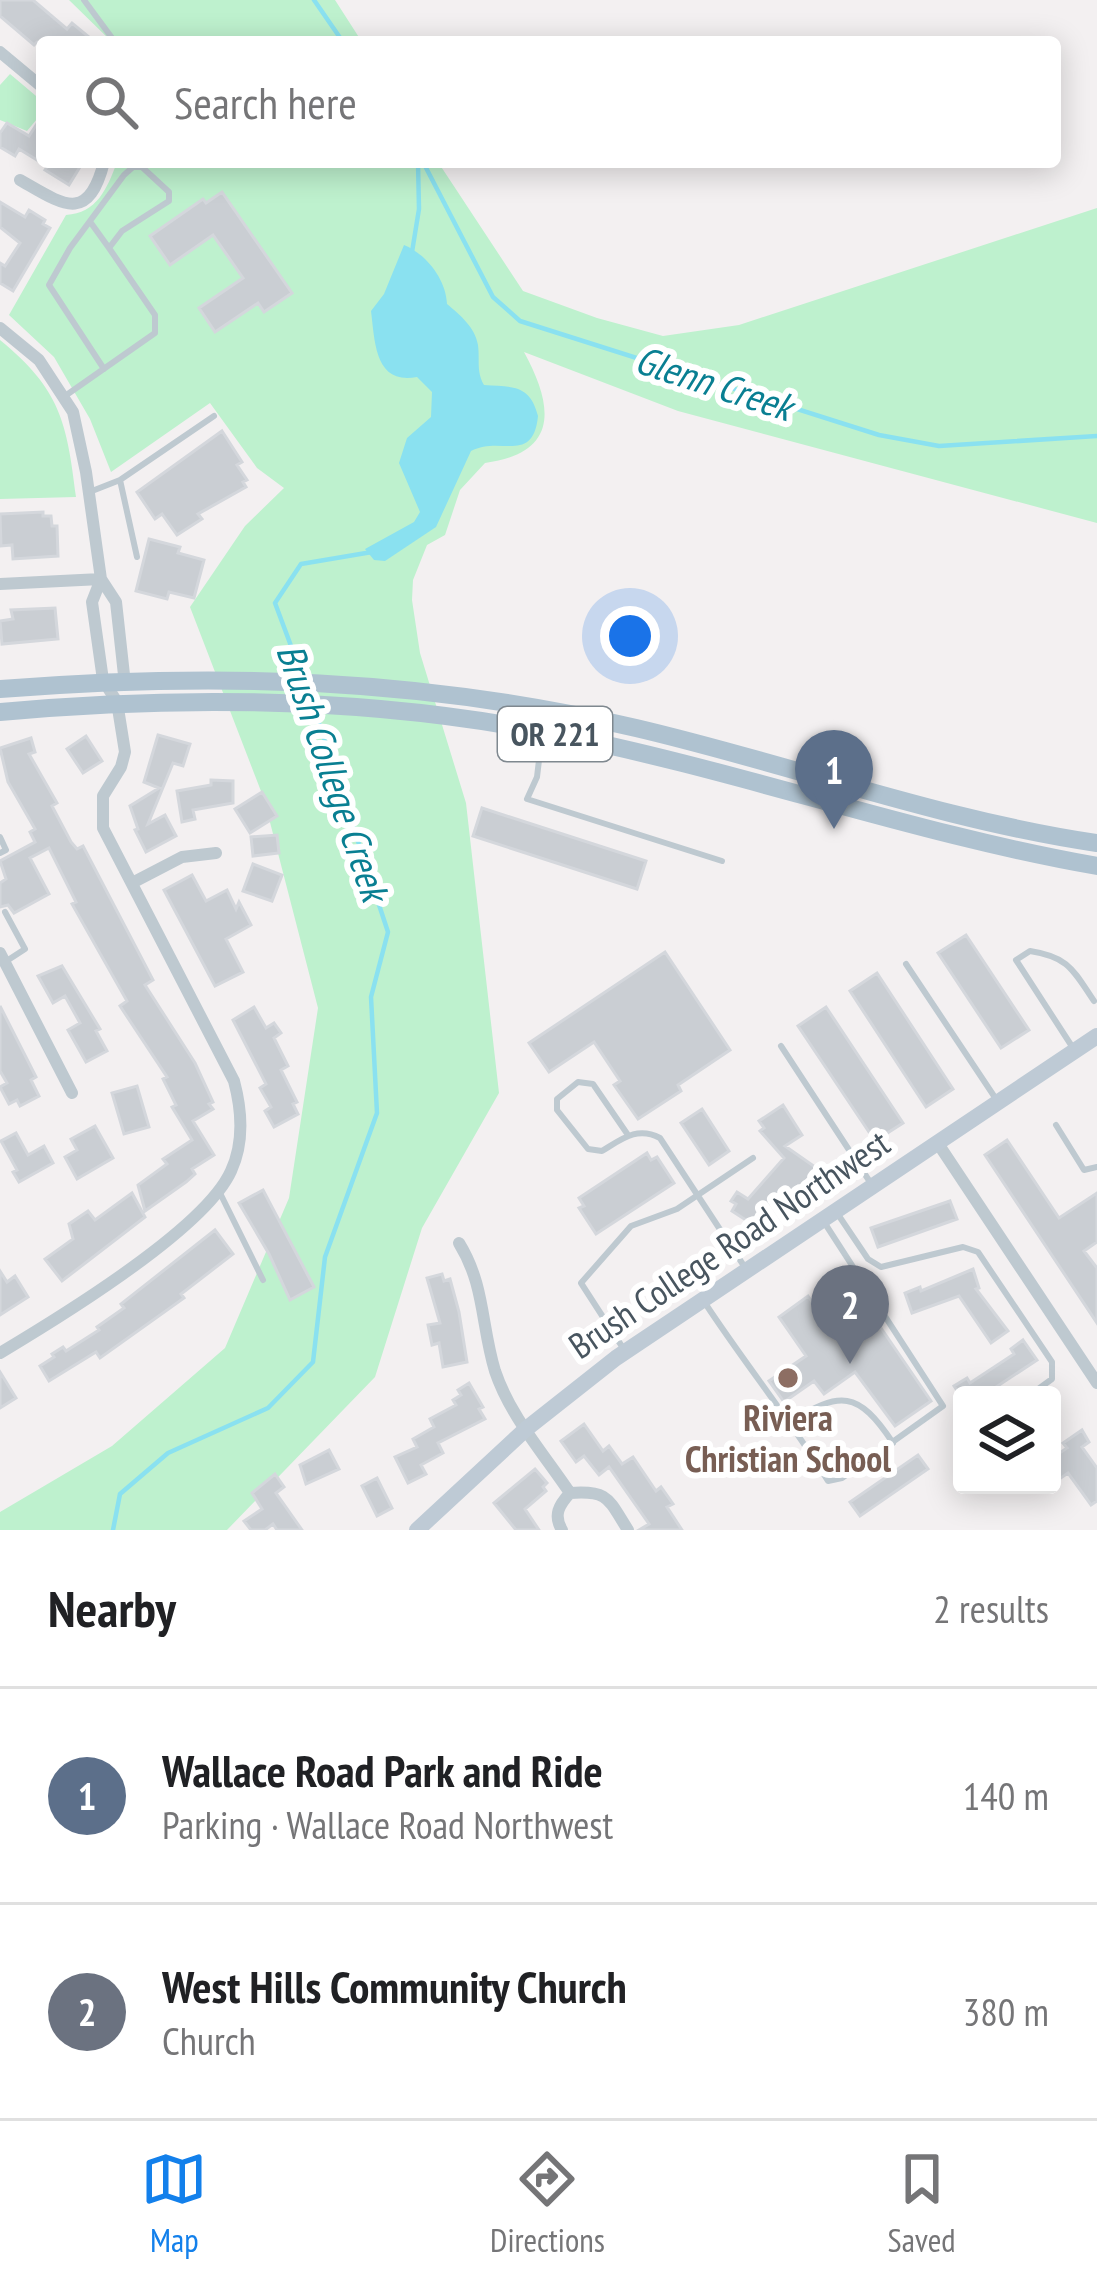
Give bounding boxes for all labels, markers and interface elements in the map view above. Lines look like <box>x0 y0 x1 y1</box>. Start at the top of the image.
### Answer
search box <box>36 36 1061 168</box>
icon: search <box>78 69 144 135</box>
text: Search here <box>174 73 357 131</box>
water label: Glenn Creek <box>629 333 804 433</box>
your location <box>600 606 660 666</box>
water label: Brush College Creek <box>266 637 403 912</box>
road number: OR 221 <box>498 707 612 761</box>
pin: 1 <box>795 730 873 829</box>
street label: Brush College Road Northwest <box>559 1119 898 1368</box>
pin: 2 <box>811 1265 889 1364</box>
marker: Riviera Christian School <box>775 1365 801 1391</box>
map controls <box>953 1386 1061 1494</box>
button: layers <box>953 1386 1061 1494</box>
place label: Riviera Christian School <box>685 1394 891 1482</box>
text: Nearby <box>48 1575 176 1641</box>
text: 2 results <box>933 1583 1049 1634</box>
text: Wallace Road Park and Ride <box>162 1741 603 1799</box>
text: 1 <box>78 1770 96 1821</box>
text: 140 m <box>963 1770 1049 1821</box>
text: Parking · Wallace Road Northwest <box>162 1799 613 1850</box>
text: West Hills Community Church <box>162 1957 627 2015</box>
text: 2 <box>78 1986 96 2037</box>
text: 380 m <box>963 1986 1049 2037</box>
text: Church <box>162 2015 256 2066</box>
tab: Map <box>141 2146 207 2261</box>
tab: Directions <box>490 2146 605 2261</box>
tab: Saved <box>888 2146 956 2261</box>

